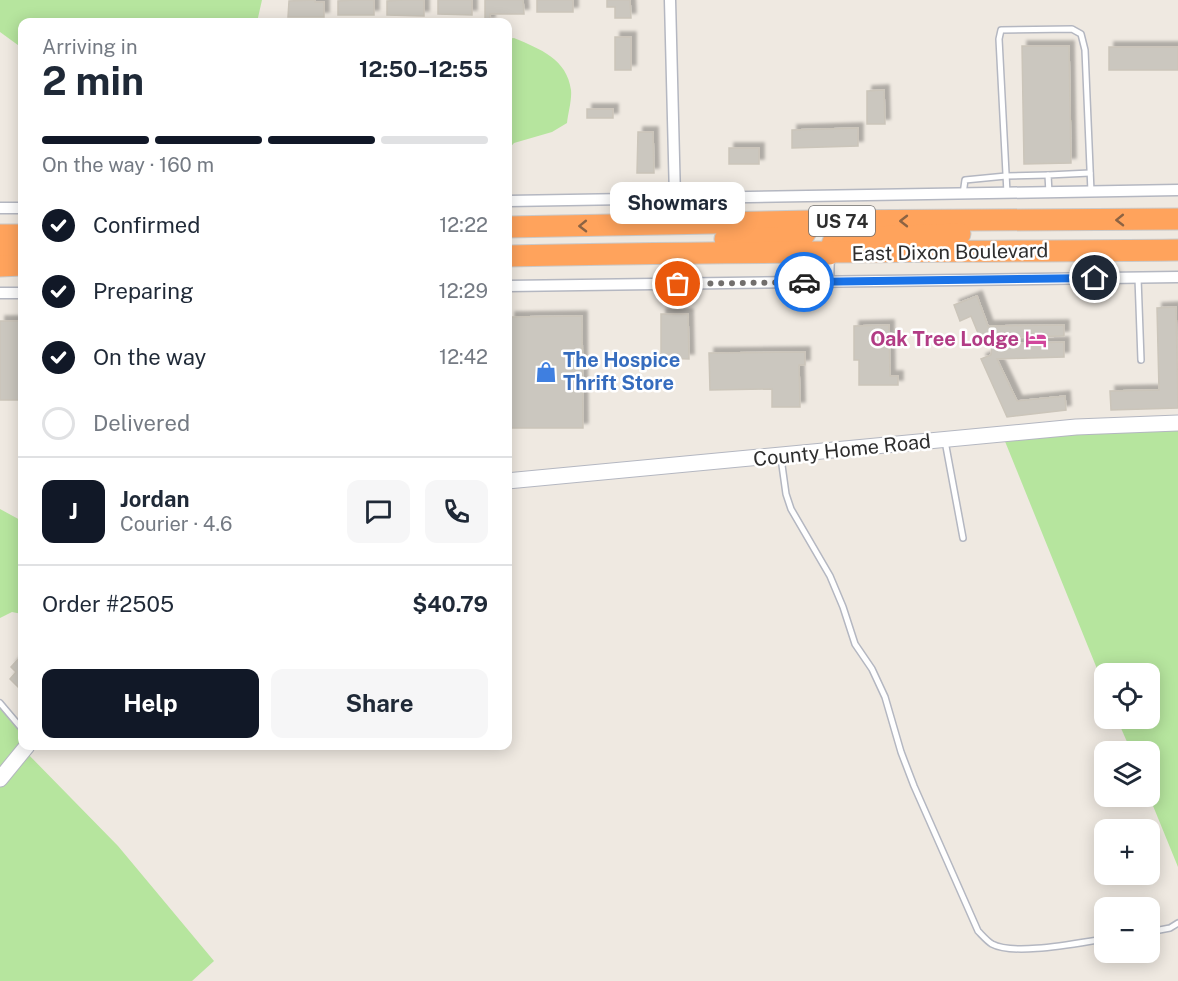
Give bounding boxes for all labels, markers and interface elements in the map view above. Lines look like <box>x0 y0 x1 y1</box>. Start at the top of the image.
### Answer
text: Arriving in <box>42 35 137 59</box>
text: 12:50–12:55 <box>359 56 488 82</box>
text: 2 min <box>42 58 144 104</box>
text: On the way · 160 m <box>42 153 214 177</box>
callout: Showmars <box>610 182 746 224</box>
text: Showmars <box>627 191 728 215</box>
road number: US 74 <box>809 206 875 236</box>
icon: check <box>42 209 75 242</box>
text: Confirmed <box>93 212 200 238</box>
text: 12:22 <box>439 213 488 237</box>
one-way arrow <box>1115 213 1124 226</box>
one-way arrow <box>899 215 908 227</box>
one-way arrow <box>578 220 587 232</box>
street label: East Dixon Boulevard <box>851 238 1049 266</box>
courier <box>774 252 834 312</box>
pin <box>1069 252 1120 303</box>
pin <box>652 258 703 309</box>
icon: home <box>1078 261 1111 294</box>
icon: car <box>788 266 821 299</box>
icon: bag <box>661 267 694 300</box>
icon: check <box>42 275 75 308</box>
text: Preparing <box>93 278 194 304</box>
text: 12:29 <box>439 279 488 303</box>
place label: Oak Tree Lodge <box>870 327 1019 351</box>
hotel icon: Oak Tree Lodge <box>1024 327 1048 351</box>
icon: check <box>42 341 75 374</box>
text: On the way <box>93 344 206 370</box>
text: 12:42 <box>439 345 488 369</box>
place label: The Hospice Thrift Store <box>563 348 680 395</box>
shop icon: The Hospice Thrift Store <box>534 360 558 384</box>
text: Delivered <box>93 410 190 436</box>
street label: County Home Road <box>752 429 932 471</box>
button: chat <box>347 480 410 543</box>
button: phone <box>425 480 488 543</box>
text: Jordan <box>120 486 189 512</box>
text: J <box>69 498 78 524</box>
text: Courier · 4.6 <box>120 512 232 536</box>
text: Order #2505 <box>42 591 174 617</box>
text: $40.79 <box>412 591 488 617</box>
map controls <box>1094 663 1160 963</box>
button: locate <box>1094 663 1160 729</box>
button: Help <box>42 669 259 738</box>
button: Share <box>271 669 488 738</box>
button: layers <box>1094 741 1160 807</box>
button: + <box>1094 819 1160 885</box>
button: − <box>1094 897 1160 963</box>

